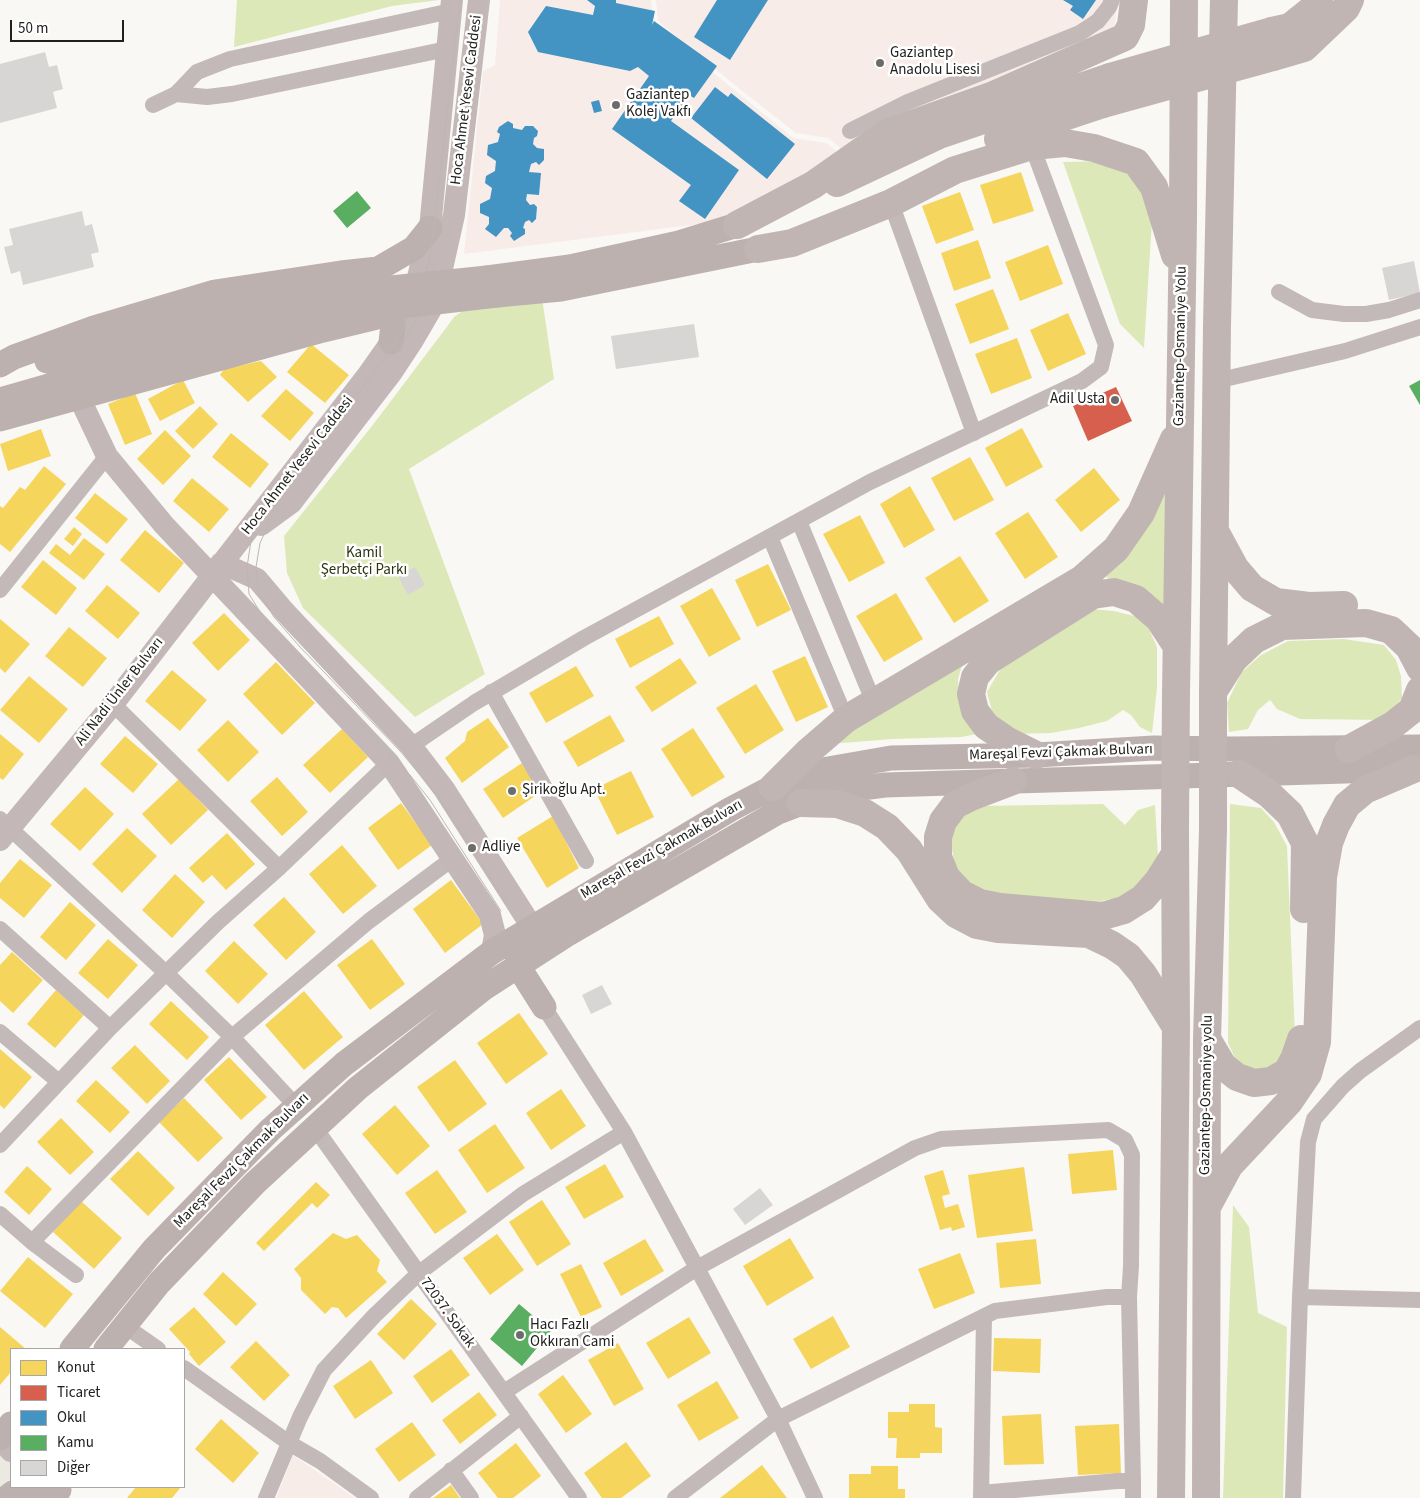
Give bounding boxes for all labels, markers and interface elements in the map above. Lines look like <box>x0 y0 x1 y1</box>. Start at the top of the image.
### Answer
scale bar <box>12 10 126 42</box>
street label: Hoca Ahmet Yesevi Caddesi <box>448 14 486 186</box>
text: 50 m <box>18 18 48 39</box>
place label: Gaziantep Anadolu Lisesi <box>890 45 980 80</box>
marker: Gaziantep Anadolu Lisesi <box>874 57 886 69</box>
place label: Gaziantep Kolej Vakfı <box>626 87 691 122</box>
marker: Gaziantep Kolej Vakfı <box>610 99 622 111</box>
street label: Gaziantep-Osmaniye Yolu <box>1171 266 1191 426</box>
place label: Adil Usta <box>1050 391 1105 409</box>
street label: Hoca Ahmet Yesevi Caddesi <box>238 393 358 539</box>
marker: Adil Usta <box>1109 394 1121 406</box>
park label: Kamil Şerbetçi Parkı <box>321 545 407 580</box>
street label: Ali Nadi Ünler Bulvarı <box>72 634 168 750</box>
street label: Mareşal Fevzi Çakmak Bulvarı <box>969 741 1153 765</box>
place label: Şirikoğlu Apt. <box>522 782 606 800</box>
marker: Şirikoğlu Apt. <box>506 785 518 797</box>
street label: Mareşal Fevzi Çakmak Bulvarı <box>578 796 746 904</box>
place label: Adliye <box>482 839 520 857</box>
marker: Adliye <box>466 842 478 854</box>
street label: Gaziantep-Osmaniye yolu <box>1197 1015 1217 1175</box>
street label: Mareşal Fevzi Çakmak Bulvarı <box>171 1090 313 1232</box>
street label: 72037. Sokak <box>415 1274 479 1352</box>
place label: Hacı Fazlı Okkıran Cami <box>530 1317 614 1352</box>
marker: Hacı Fazlı Okkıran Cami <box>514 1329 526 1341</box>
legend <box>10 1348 185 1488</box>
text: Konut <box>57 1357 95 1378</box>
text: Ticaret <box>57 1382 100 1403</box>
text: Okul <box>57 1407 86 1428</box>
text: Kamu <box>57 1432 94 1453</box>
text: Diğer <box>57 1457 90 1478</box>

